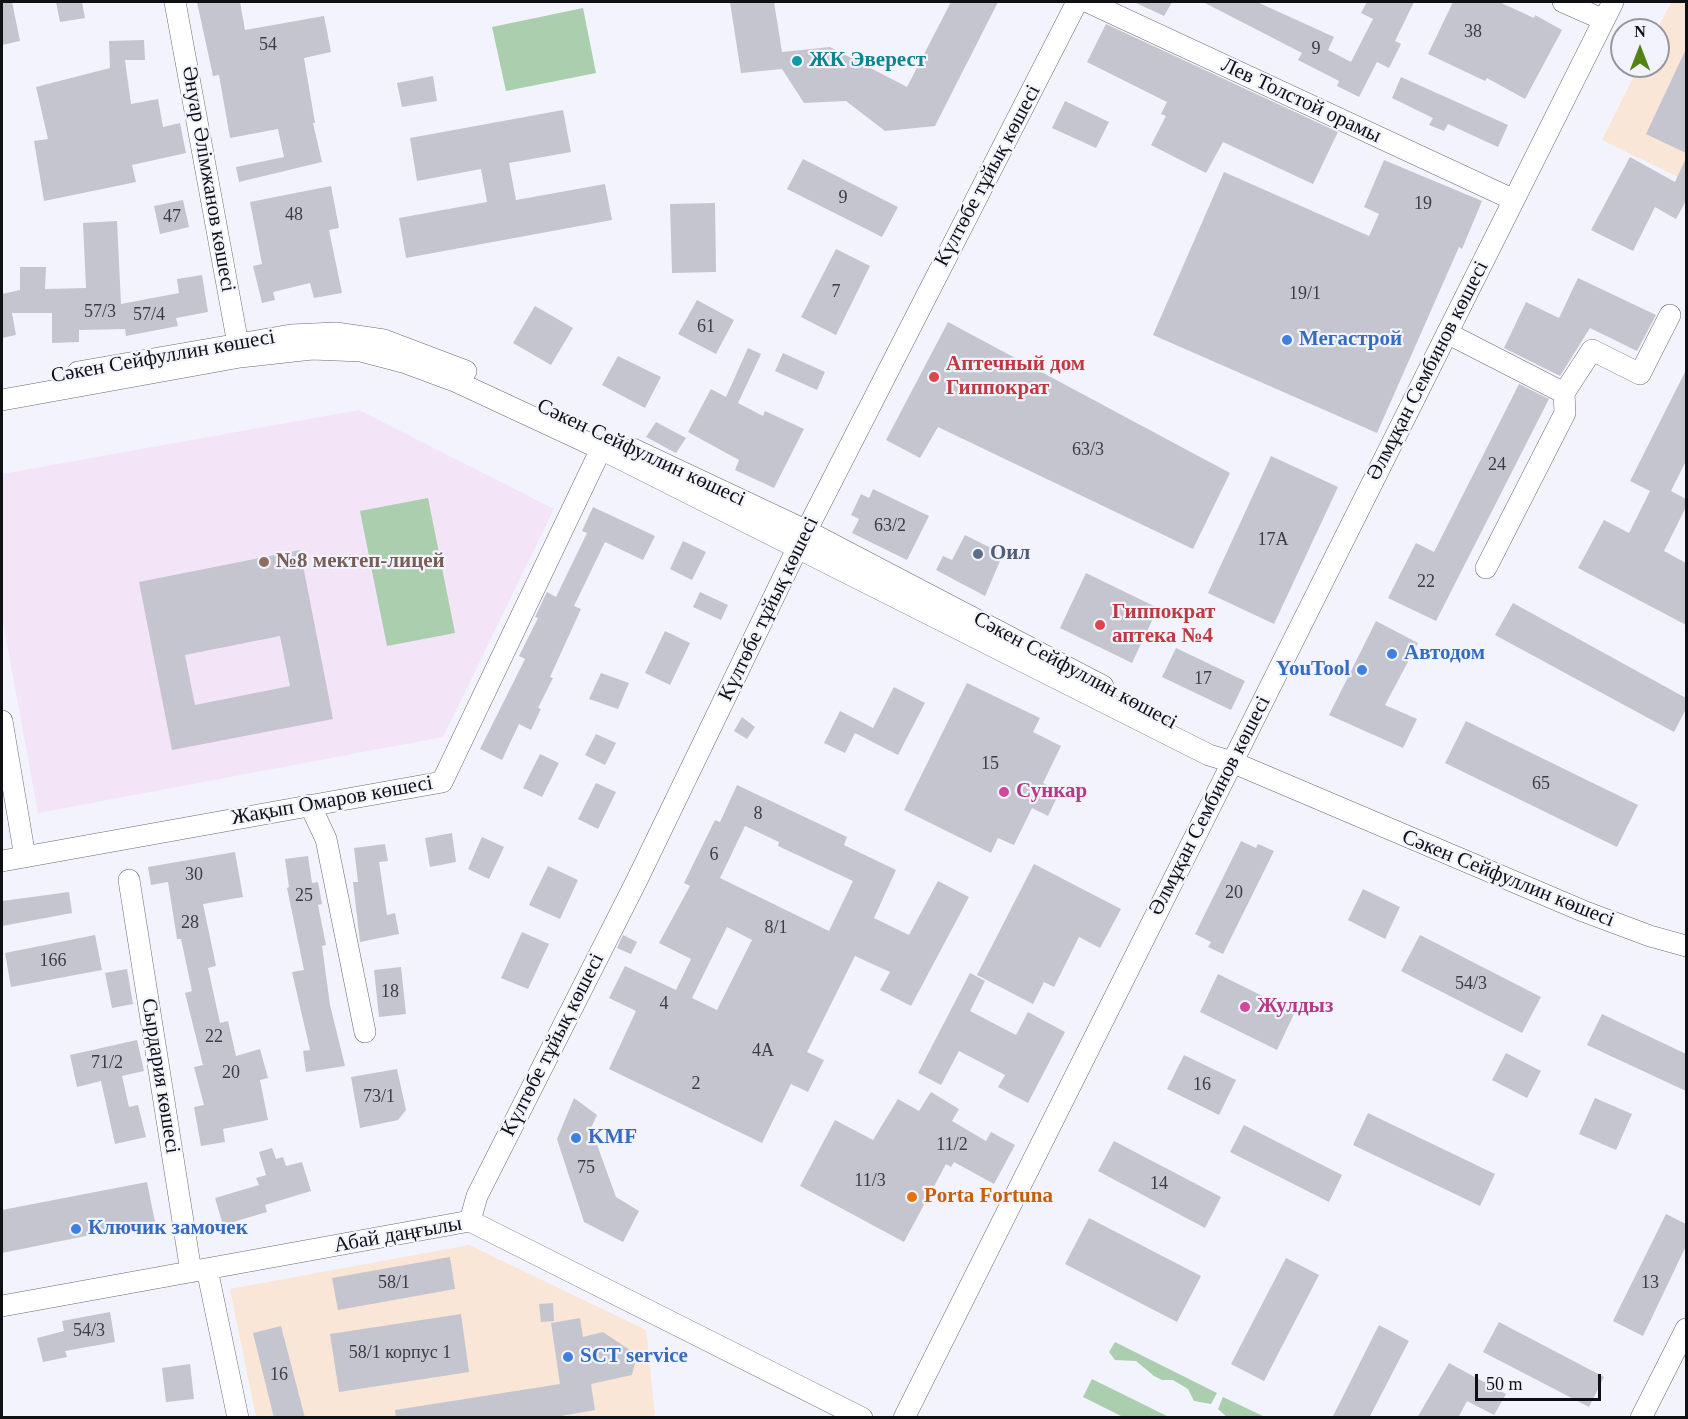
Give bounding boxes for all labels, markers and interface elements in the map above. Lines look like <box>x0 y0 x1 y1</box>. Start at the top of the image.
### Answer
north arrow <box>1610 18 1670 78</box>
house number: 38 <box>1464 21 1482 43</box>
text: N <box>1634 23 1646 40</box>
house number: 54 <box>259 34 277 56</box>
house number: 9 <box>1312 38 1320 60</box>
place label: ЖК Эверест <box>809 48 926 74</box>
street label: Лев Толстой орамы <box>1217 53 1385 149</box>
marker: ЖК Эверест <box>790 54 804 68</box>
street label: Әнуар Әлімжанов көшесі <box>176 64 240 294</box>
street label: Күлтөбе тұйық көшесі <box>929 81 1047 271</box>
house number: 9 <box>838 187 848 209</box>
house number: 19 <box>1414 193 1432 215</box>
house number: 48 <box>285 204 303 226</box>
house number: 47 <box>163 206 181 228</box>
street label: Әлмұқан Сембинов көшесі <box>1362 257 1494 485</box>
house number: 7 <box>832 281 840 303</box>
house number: 19/1 <box>1289 283 1321 305</box>
house number: 57/3 <box>84 301 116 323</box>
house number: 57/4 <box>133 304 165 326</box>
house number: 61 <box>697 316 715 338</box>
street label: Сәкен Сейфуллин көшесі <box>49 325 277 389</box>
place label: Мегастрой <box>1299 327 1402 353</box>
marker: Мегастрой <box>1280 333 1294 347</box>
place label: Аптечный дом Гиппократ <box>946 352 1085 402</box>
marker: Аптечный дом Гиппократ <box>927 370 941 384</box>
street label: Сәкен Сейфуллин көшесі <box>533 394 749 512</box>
house number: 63/3 <box>1072 439 1104 461</box>
house number: 24 <box>1488 454 1506 476</box>
street label: Күлтөбе тұйық көшесі <box>713 513 825 705</box>
house number: 63/2 <box>874 515 906 537</box>
house number: 17А <box>1258 529 1288 551</box>
place label: Оил <box>990 541 1030 567</box>
marker: Оил <box>971 547 985 561</box>
place label: №8 мектеп-лицей <box>276 549 445 575</box>
marker: №8 мектеп-лицей <box>257 555 271 569</box>
house number: 22 <box>1417 571 1435 593</box>
place label: Гиппократ аптека №4 <box>1112 600 1215 650</box>
street label: Сәкен Сейфуллин көшесі <box>969 607 1181 735</box>
marker: Гиппократ аптека №4 <box>1093 618 1107 632</box>
place label: Автодом <box>1404 641 1485 667</box>
marker: Автодом <box>1385 647 1399 661</box>
place label: YouTool <box>1276 657 1350 683</box>
marker: YouTool <box>1355 663 1369 677</box>
house number: 17 <box>1194 668 1212 690</box>
street label: Әлмұқан Сембинов көшесі <box>1144 692 1276 920</box>
house number: 15 <box>981 753 999 775</box>
street label: Жақып Омаров көшесі <box>229 771 435 831</box>
house number: 65 <box>1532 773 1550 795</box>
place label: Сункар <box>1016 779 1087 805</box>
marker: Сункар <box>997 785 1011 799</box>
house number: 8 <box>754 803 762 825</box>
street label: Сәкен Сейфуллин көшесі <box>1398 825 1618 933</box>
house number: 6 <box>710 844 718 866</box>
house number: 30 <box>185 864 203 886</box>
house number: 20 <box>1225 882 1243 904</box>
house number: 25 <box>295 885 313 907</box>
house number: 28 <box>181 912 199 934</box>
house number: 8/1 <box>764 917 788 939</box>
street label: Күлтөбе тұйық көшесі <box>496 949 610 1141</box>
house number: 166 <box>40 950 66 972</box>
house number: 54/3 <box>1455 973 1487 995</box>
house number: 18 <box>381 981 399 1003</box>
house number: 4 <box>660 993 668 1015</box>
place label: Жулдыз <box>1257 994 1333 1020</box>
street label: Сырдария көшесі <box>135 997 185 1155</box>
marker: Жулдыз <box>1238 1000 1252 1014</box>
house number: 22 <box>205 1026 223 1048</box>
house number: 4А <box>752 1040 774 1062</box>
house number: 71/2 <box>91 1052 123 1074</box>
house number: 20 <box>222 1062 240 1084</box>
house number: 2 <box>692 1073 700 1095</box>
house number: 16 <box>1193 1074 1211 1096</box>
house number: 73/1 <box>363 1086 395 1108</box>
place label: KMF <box>588 1125 637 1151</box>
marker: KMF <box>569 1131 583 1145</box>
house number: 11/2 <box>936 1134 968 1156</box>
house number: 75 <box>577 1157 595 1179</box>
house number: 11/3 <box>854 1170 886 1192</box>
house number: 14 <box>1150 1173 1168 1195</box>
place label: Porta Fortuna <box>924 1184 1053 1210</box>
marker: Porta Fortuna <box>905 1190 919 1204</box>
street label: Абай даңғылы <box>332 1211 464 1259</box>
place label: Ключик замочек <box>88 1216 248 1242</box>
marker: Ключик замочек <box>69 1222 83 1236</box>
house number: 58/1 <box>378 1272 410 1294</box>
house number: 13 <box>1641 1272 1659 1294</box>
house number: 54/3 <box>73 1320 105 1342</box>
house number: 58/1 корпус 1 <box>349 1342 451 1364</box>
place label: SCT service <box>580 1344 688 1370</box>
marker: SCT service <box>561 1350 575 1364</box>
scale bar <box>1478 1362 1604 1400</box>
house number: 16 <box>270 1364 288 1386</box>
text: 50 m <box>1486 1374 1523 1394</box>

